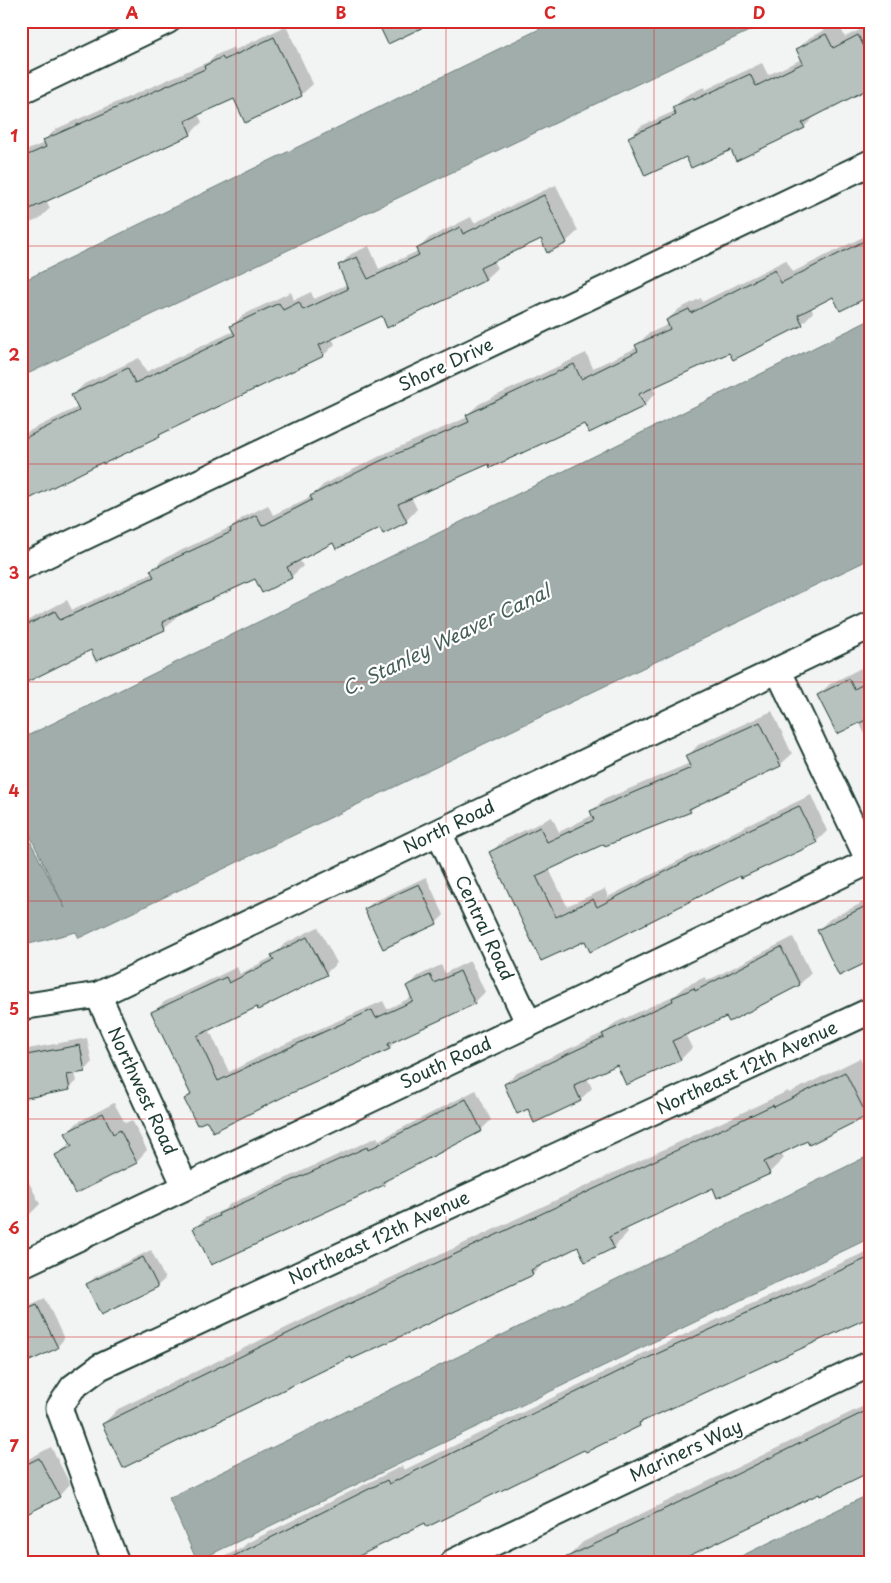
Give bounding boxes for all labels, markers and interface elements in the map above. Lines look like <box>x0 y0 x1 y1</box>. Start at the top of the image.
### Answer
text: A <box>126 0 139 24</box>
text: B <box>336 0 347 24</box>
text: C <box>544 0 556 24</box>
text: D <box>753 0 765 24</box>
text: 1 <box>10 123 18 147</box>
street label: Shore Drive <box>393 330 497 397</box>
text: 2 <box>8 342 20 366</box>
text: 3 <box>9 560 19 584</box>
water label: C. Stanley Weaver Canal <box>337 575 557 702</box>
text: 4 <box>9 778 20 802</box>
street label: North Road <box>398 792 499 859</box>
street label: Central Road <box>449 870 522 985</box>
text: 5 <box>9 996 19 1020</box>
street label: Northeast 12th Avenue <box>651 1013 842 1121</box>
street label: Northwest Road <box>102 1022 185 1159</box>
street label: South Road <box>395 1029 496 1095</box>
street label: Northeast 12th Avenue <box>283 1183 474 1291</box>
text: 6 <box>8 1215 20 1239</box>
street label: Mariners Way <box>625 1412 746 1488</box>
text: 7 <box>9 1433 19 1457</box>

